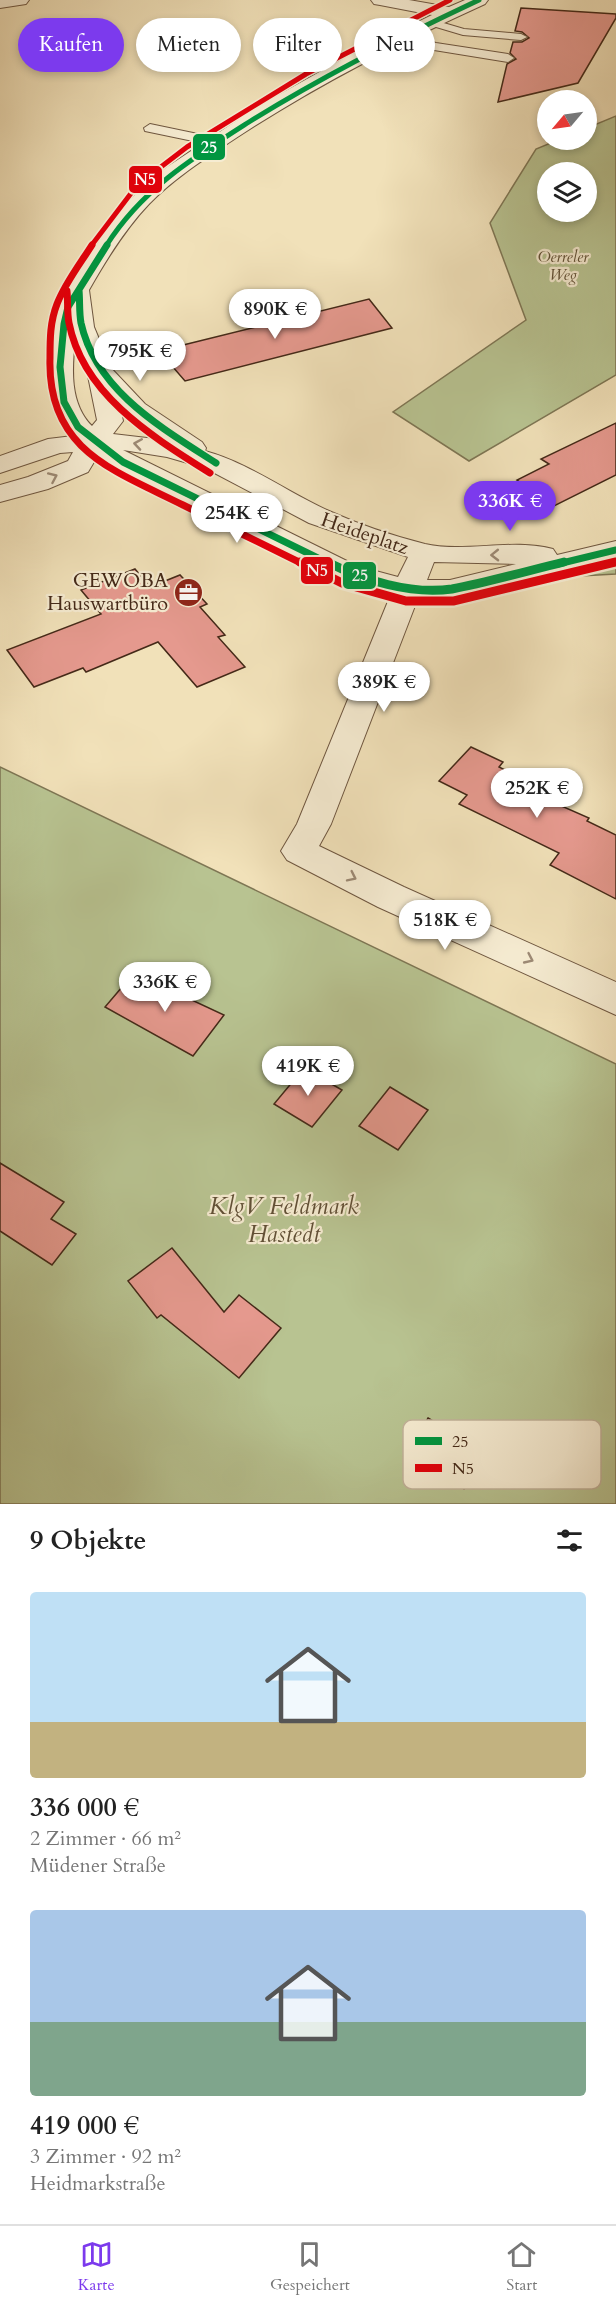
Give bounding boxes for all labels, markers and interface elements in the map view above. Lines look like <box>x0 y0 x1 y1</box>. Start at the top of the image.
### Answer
chip: Kaufen <box>18 18 124 72</box>
chip: Mieten <box>136 18 241 72</box>
chip: Filter <box>253 18 342 72</box>
chip: Neu <box>354 18 435 72</box>
north arrow <box>537 90 597 150</box>
map controls <box>537 90 597 222</box>
line badge: 25 <box>192 133 226 161</box>
text: 25 <box>201 137 217 159</box>
button: layers <box>537 162 597 222</box>
line badge: N5 <box>128 165 163 194</box>
text: N5 <box>134 169 156 191</box>
park label: Oerreler Weg <box>538 246 589 286</box>
pin: 890K € <box>226 289 324 340</box>
text: 890K € <box>243 295 307 322</box>
pin: 795K € <box>91 331 189 382</box>
text: 795K € <box>108 337 172 364</box>
one-way arrow <box>133 438 143 451</box>
one-way arrow <box>46 472 57 484</box>
pin: 336K € <box>461 481 559 532</box>
text: 336K € <box>478 487 542 514</box>
pin: 254K € <box>188 493 286 544</box>
text: 254K € <box>205 499 269 526</box>
street label: Heideplatz <box>318 506 412 561</box>
one-way arrow <box>491 549 500 561</box>
line badge: N5 <box>300 556 334 585</box>
text: N5 <box>306 560 328 582</box>
line badge: 25 <box>342 561 377 590</box>
text: 25 <box>352 565 368 587</box>
place label: GEWOBA Hauswartbüro <box>47 567 169 617</box>
office icon: GEWOBA Hauswartbüro <box>173 576 205 608</box>
pin: 389K € <box>335 662 433 713</box>
text: 389K € <box>352 668 416 695</box>
pin: 252K € <box>488 768 586 819</box>
text: 252K € <box>505 774 569 801</box>
one-way arrow <box>345 870 356 882</box>
pin: 518K € <box>396 900 494 951</box>
text: 518K € <box>413 906 477 933</box>
one-way arrow <box>522 952 533 964</box>
pin: 336K € <box>116 962 214 1013</box>
text: 336K € <box>133 968 197 995</box>
pin: 419K € <box>259 1046 357 1097</box>
text: 419K € <box>276 1052 340 1079</box>
park label: KlgV Feldmark Hastedt <box>209 1190 359 1251</box>
legend <box>403 1420 601 1489</box>
text: 25 <box>452 1431 468 1453</box>
text: N5 <box>452 1458 474 1480</box>
text: 9 Objekte <box>30 1523 146 1558</box>
icon: filters <box>553 1524 586 1557</box>
icon: home <box>254 1631 362 1739</box>
text: 336 000 € <box>30 1790 139 1825</box>
text: 2 Zimmer · 66 m² <box>30 1825 181 1852</box>
text: Müdener Straße <box>30 1852 166 1879</box>
icon: home <box>254 1949 362 2057</box>
text: 419 000 € <box>30 2108 139 2143</box>
text: 3 Zimmer · 92 m² <box>30 2143 181 2170</box>
text: Heidmarkstraße <box>30 2170 166 2197</box>
tab: Karte <box>78 2238 115 2296</box>
tab: Gespeichert <box>270 2238 350 2296</box>
tab: Start <box>505 2238 538 2296</box>

